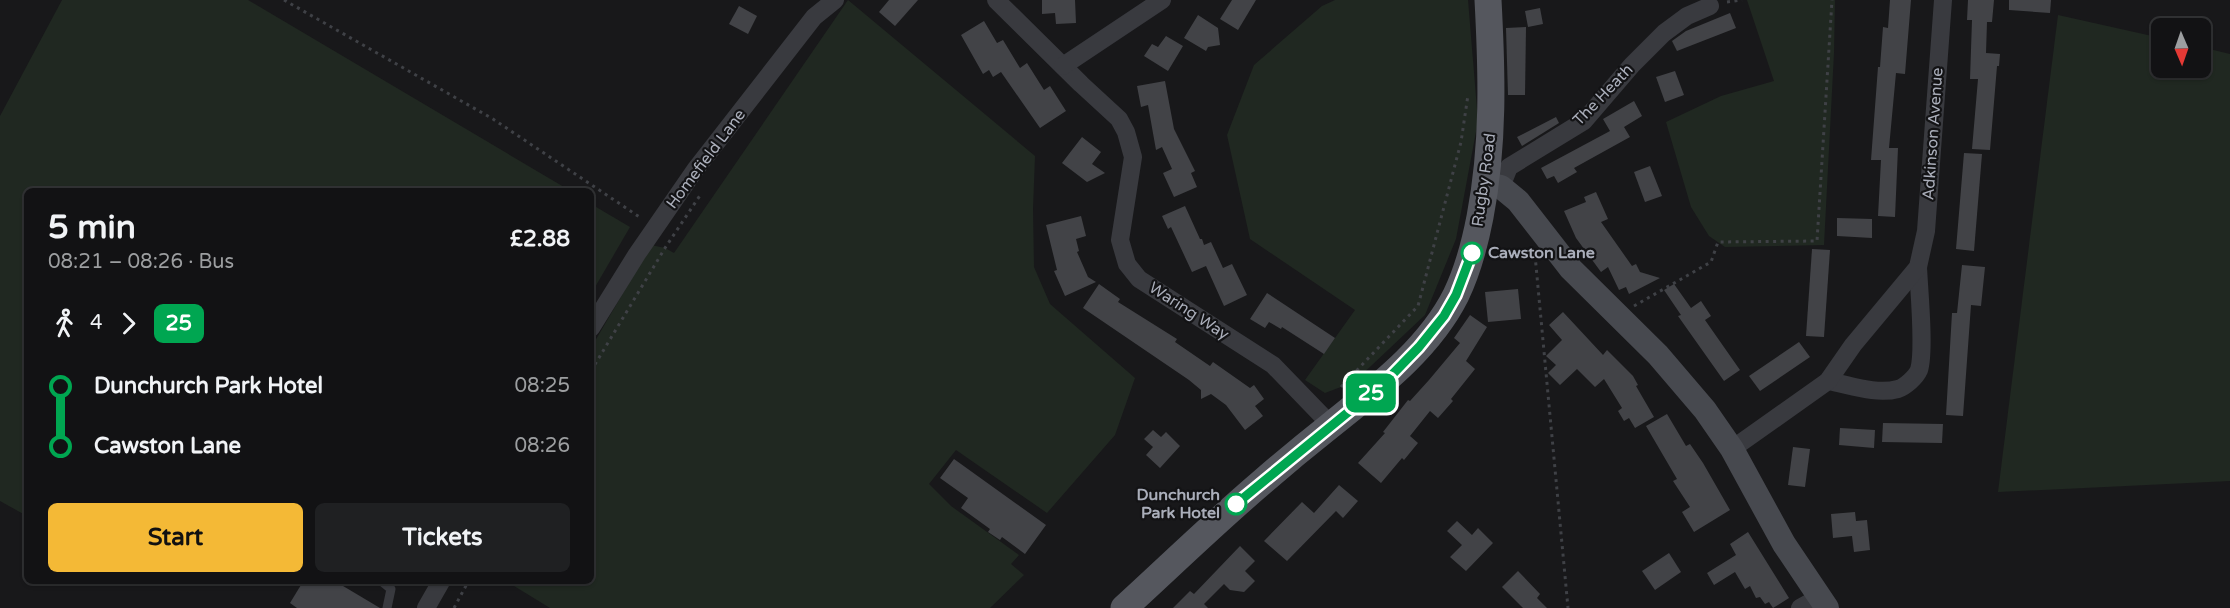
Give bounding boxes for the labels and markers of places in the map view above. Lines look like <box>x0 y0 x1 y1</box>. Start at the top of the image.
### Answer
marker: Cawston Lane <box>1461 242 1483 264</box>
place label: Cawston Lane <box>1488 243 1595 263</box>
place label: Dunchurch Park Hotel <box>1137 485 1220 523</box>
marker: Dunchurch Park Hotel <box>1225 493 1247 515</box>

